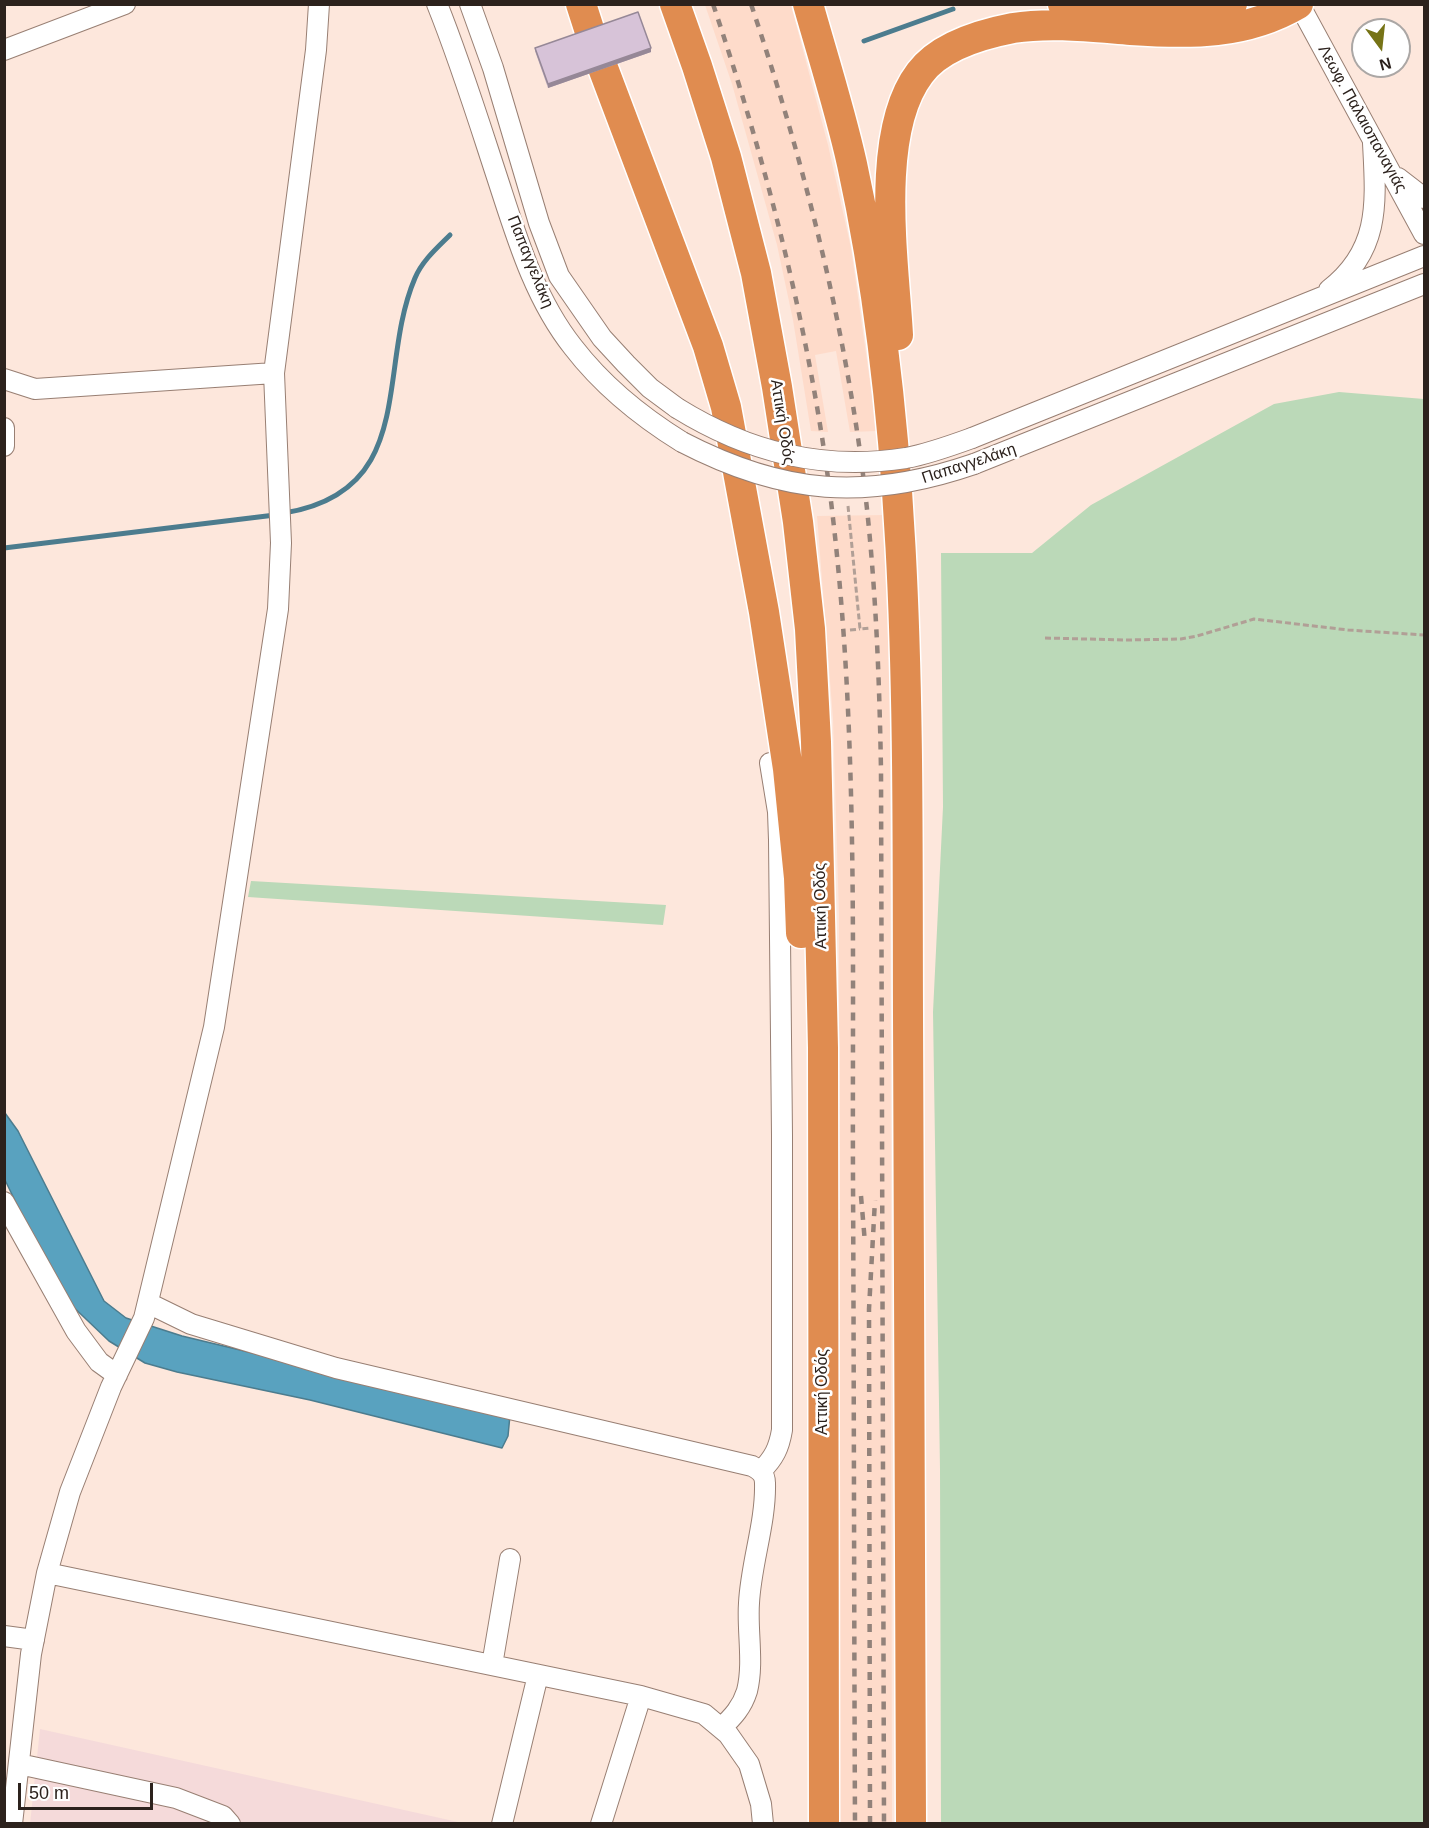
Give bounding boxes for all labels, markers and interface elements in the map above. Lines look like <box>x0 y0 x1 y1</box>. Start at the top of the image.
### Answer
north arrow <box>1351 18 1411 78</box>
street label: Λεωφ. Παλαιοπαναγιάς <box>1313 42 1411 196</box>
text: N <box>1377 54 1393 74</box>
street label: Παπαγγελάκη <box>503 213 557 311</box>
street label: Αττική Οδός <box>766 378 798 466</box>
street label: Παπαγγελάκη <box>919 440 1019 488</box>
street label: Αττική Οδός <box>811 863 831 949</box>
street label: Αττική Οδός <box>813 1349 833 1435</box>
scale bar <box>21 1771 156 1809</box>
text: 50 m <box>29 1783 69 1803</box>

